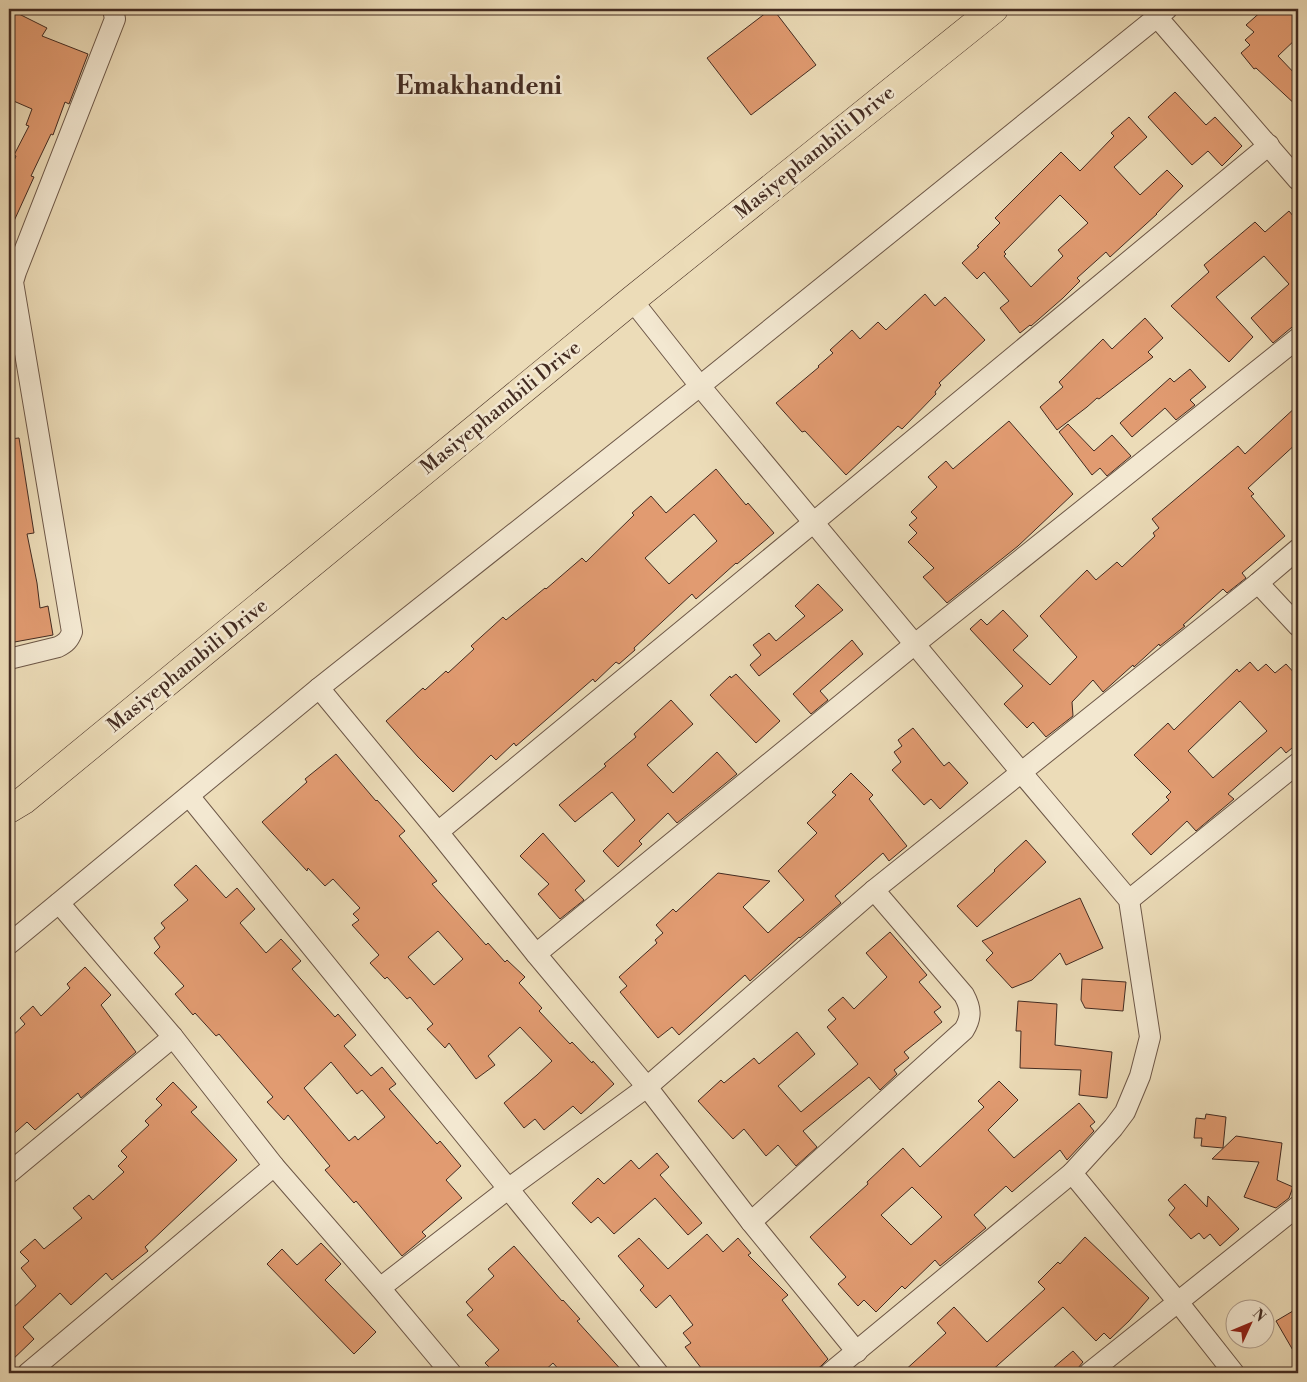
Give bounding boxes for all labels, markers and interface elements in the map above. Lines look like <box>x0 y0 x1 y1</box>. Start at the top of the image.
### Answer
district label: Emakhandeni <box>396 71 562 102</box>
street label: Masiyephambili Drive <box>730 81 900 225</box>
street label: Masiyephambili Drive <box>416 336 586 480</box>
street label: Masiyephambili Drive <box>103 594 273 738</box>
north arrow <box>1224 1300 1274 1350</box>
text: N <box>1248 1305 1269 1326</box>

